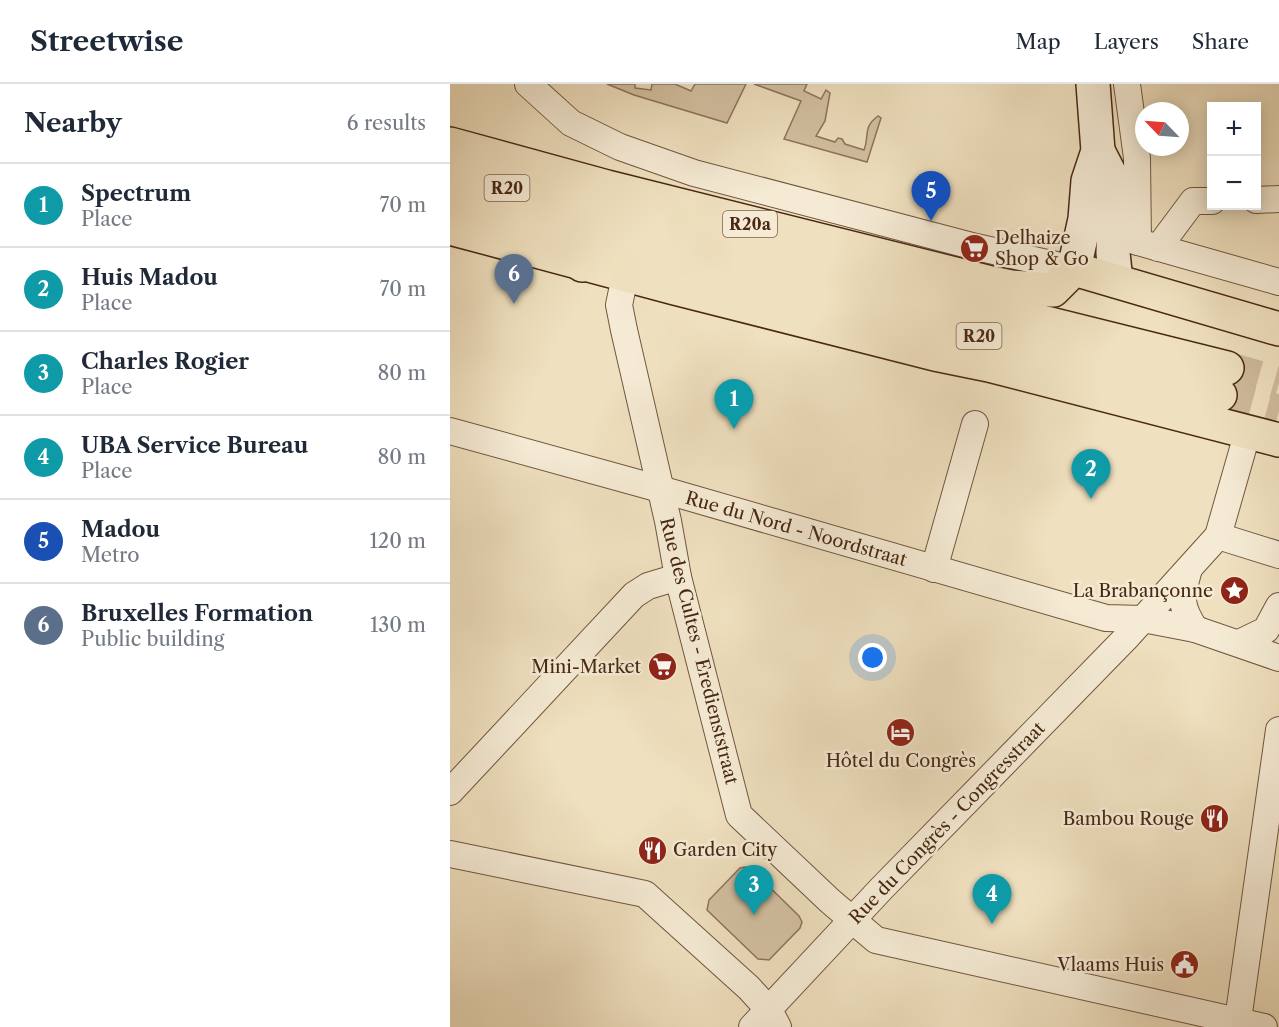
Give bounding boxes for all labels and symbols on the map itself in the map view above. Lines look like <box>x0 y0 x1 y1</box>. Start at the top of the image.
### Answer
north arrow <box>1135 102 1189 156</box>
pin: 5 <box>912 172 950 221</box>
road number: R20 <box>484 175 530 201</box>
road number: R20a <box>723 211 777 237</box>
place label: Delhaize Shop & Go <box>995 227 1089 270</box>
supermarket icon: Delhaize Shop & Go <box>958 232 990 264</box>
pin: 6 <box>494 254 534 304</box>
road number: R20 <box>956 323 1002 349</box>
pin: 1 <box>714 380 754 429</box>
pin: 2 <box>1072 450 1110 499</box>
street label: Rue du Nord - Noordstraat <box>683 487 910 571</box>
street label: Rue des Cultes - Eredienststraat <box>655 515 743 787</box>
place icon: La Brabançonne <box>1218 575 1250 607</box>
place label: La Brabançonne <box>1073 580 1213 602</box>
your location <box>858 643 887 672</box>
supermarket icon: Mini-Market <box>646 651 678 683</box>
place label: Mini-Market <box>531 656 642 678</box>
hotel icon: Hôtel du Congrès <box>885 716 917 748</box>
street label: Rue du Congrès - Congresstraat <box>844 717 1050 929</box>
place label: Hôtel du Congrès <box>826 750 976 772</box>
restaurant icon: Bambou Rouge <box>1199 803 1231 835</box>
place label: Bambou Rouge <box>1063 808 1194 830</box>
restaurant icon: Garden City <box>636 834 668 866</box>
place label: Garden City <box>673 839 778 861</box>
pin: 3 <box>734 866 774 915</box>
pin: 4 <box>972 874 1012 924</box>
public building icon: Vlaams Huis <box>1169 949 1201 981</box>
place label: Vlaams Huis <box>1056 954 1164 976</box>

